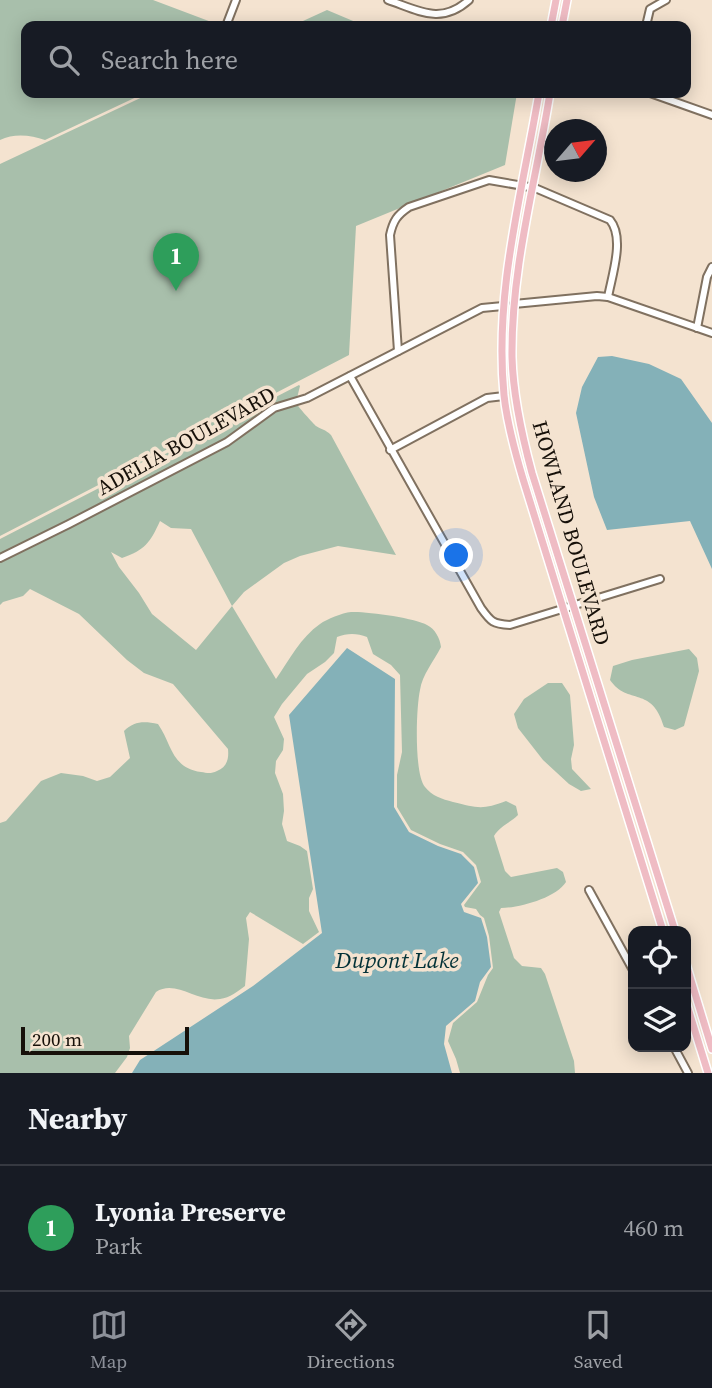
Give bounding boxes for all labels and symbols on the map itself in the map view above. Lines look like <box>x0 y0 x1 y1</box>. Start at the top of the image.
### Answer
north arrow <box>544 119 607 182</box>
pin: 1 <box>153 233 199 291</box>
street label: ADELIA BOULEVARD <box>91 379 280 502</box>
street label: HOWLAND BOULEVARD <box>526 417 617 649</box>
your location <box>439 538 473 572</box>
water label: Dupont Lake <box>334 944 459 976</box>
scale bar <box>21 1024 189 1056</box>

